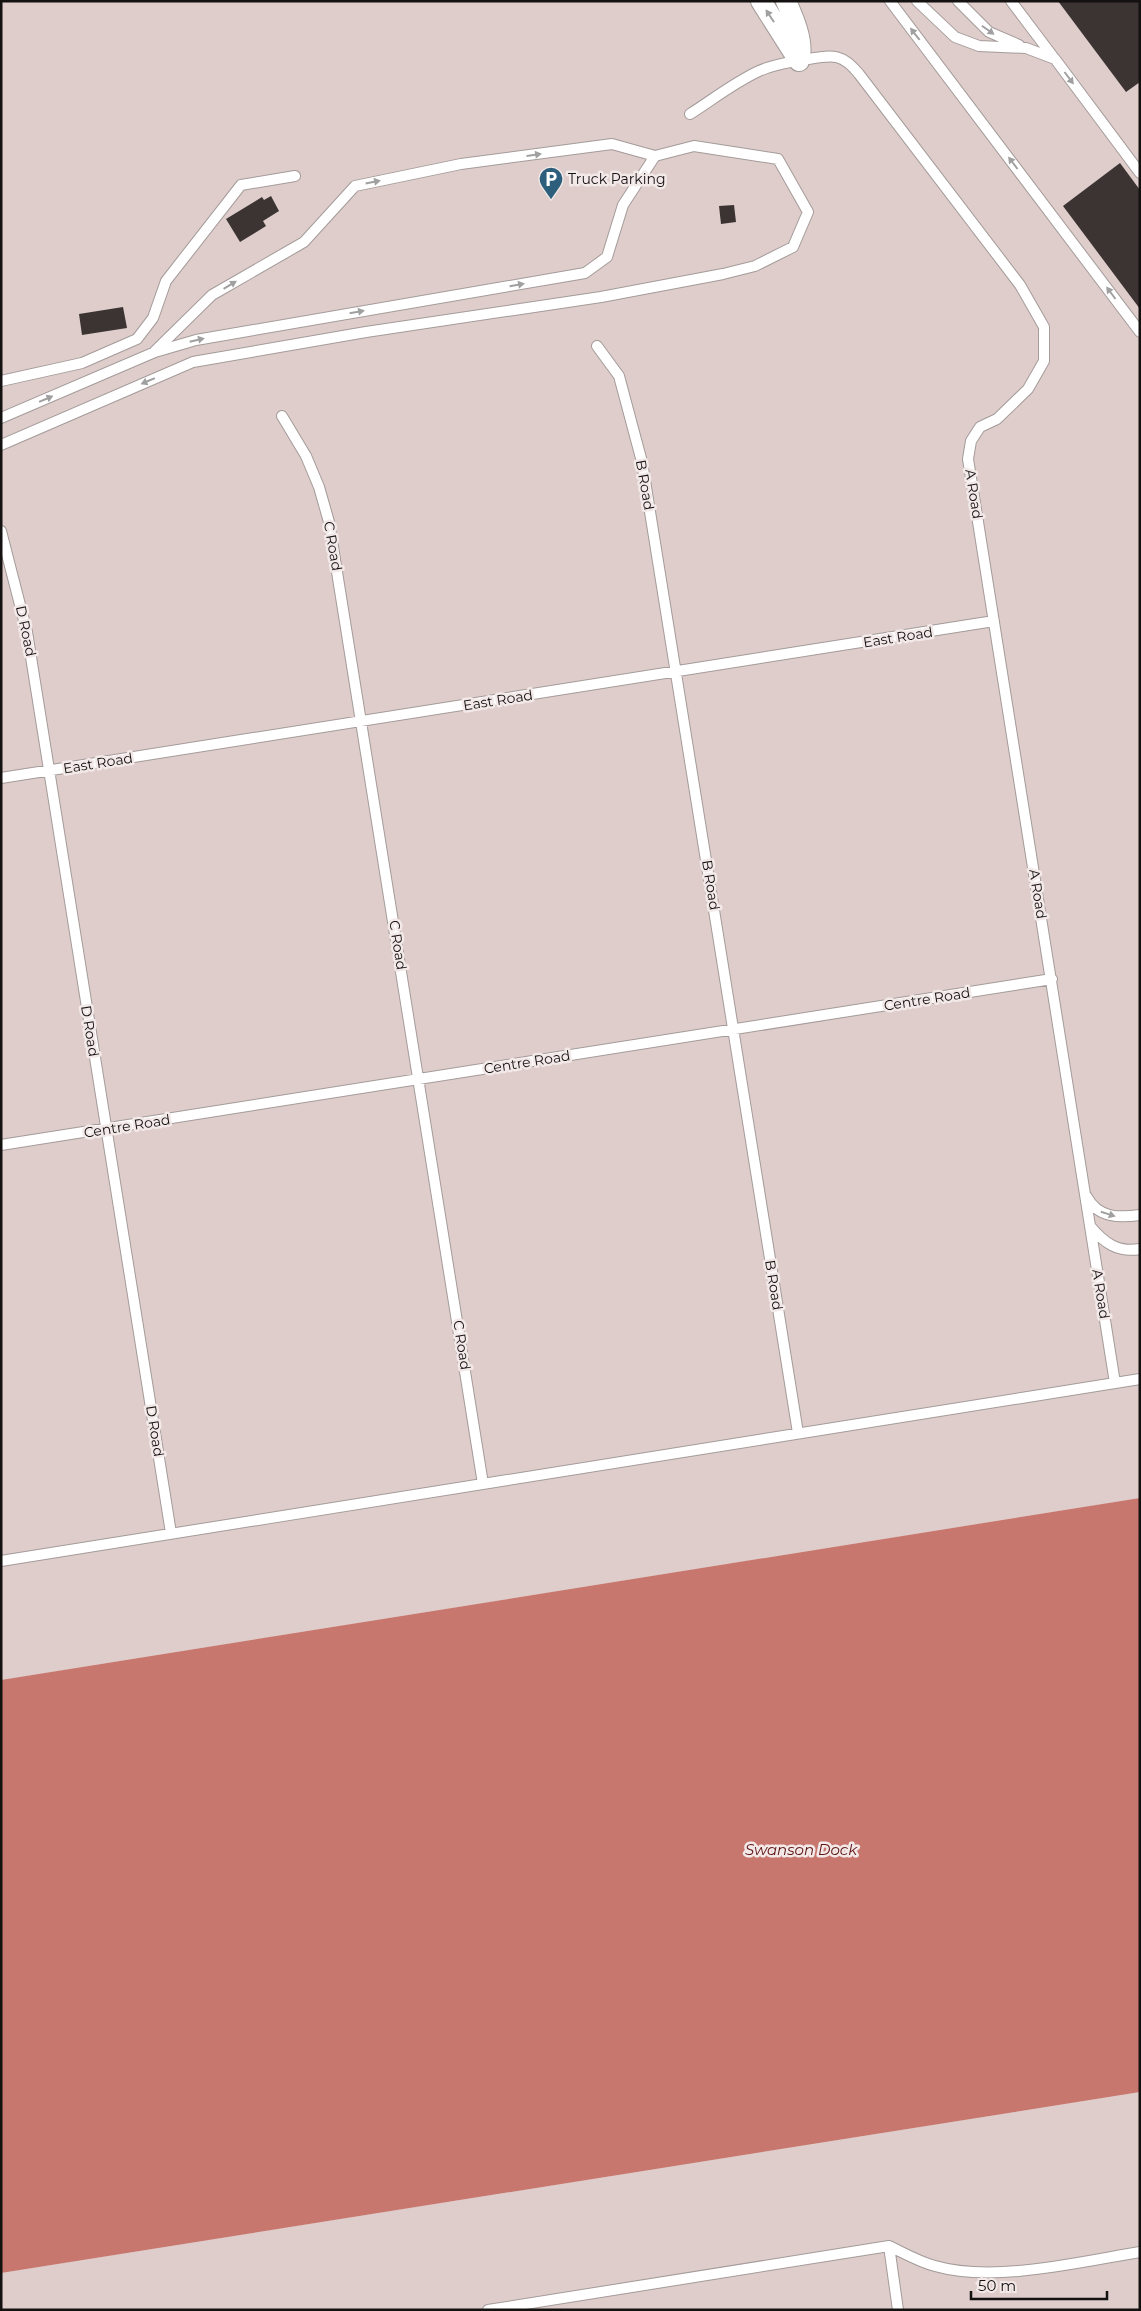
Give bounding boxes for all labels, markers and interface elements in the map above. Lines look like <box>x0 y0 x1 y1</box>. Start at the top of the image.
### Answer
one-way arrow <box>766 10 775 23</box>
one-way arrow <box>981 25 995 35</box>
one-way arrow <box>909 28 920 41</box>
one-way arrow <box>1063 71 1074 84</box>
one-way arrow <box>526 151 542 159</box>
one-way arrow <box>1008 157 1019 170</box>
parking icon: Truck Parking <box>538 166 564 200</box>
place label: Truck Parking <box>568 170 665 188</box>
one-way arrow <box>366 178 381 186</box>
one-way arrow <box>224 280 237 289</box>
one-way arrow <box>510 280 526 288</box>
one-way arrow <box>1105 287 1116 300</box>
one-way arrow <box>350 308 366 316</box>
one-way arrow <box>190 336 205 344</box>
one-way arrow <box>141 378 156 386</box>
one-way arrow <box>39 394 53 402</box>
street label: B Road <box>632 458 658 512</box>
street label: A Road <box>961 468 987 520</box>
street label: C Road <box>320 520 346 572</box>
street label: D Road <box>12 604 40 658</box>
street label: East Road <box>862 623 934 651</box>
street label: East Road <box>462 686 534 714</box>
street label: East Road <box>62 749 134 777</box>
street label: B Road <box>698 858 724 912</box>
street label: A Road <box>1025 868 1051 920</box>
street label: C Road <box>385 919 411 971</box>
street label: Centre Road <box>882 983 972 1015</box>
street label: D Road <box>77 1004 103 1058</box>
street label: Centre Road <box>482 1046 572 1078</box>
street label: Centre Road <box>82 1110 172 1142</box>
one-way arrow <box>1101 1211 1116 1219</box>
street label: B Road <box>761 1258 787 1312</box>
street label: A Road <box>1088 1268 1114 1320</box>
street label: C Road <box>449 1319 475 1371</box>
street label: D Road <box>142 1404 168 1458</box>
water label: Swanson Dock <box>745 1840 858 1859</box>
scale bar <box>971 2268 1107 2300</box>
text: 50 m <box>978 2276 1016 2295</box>

